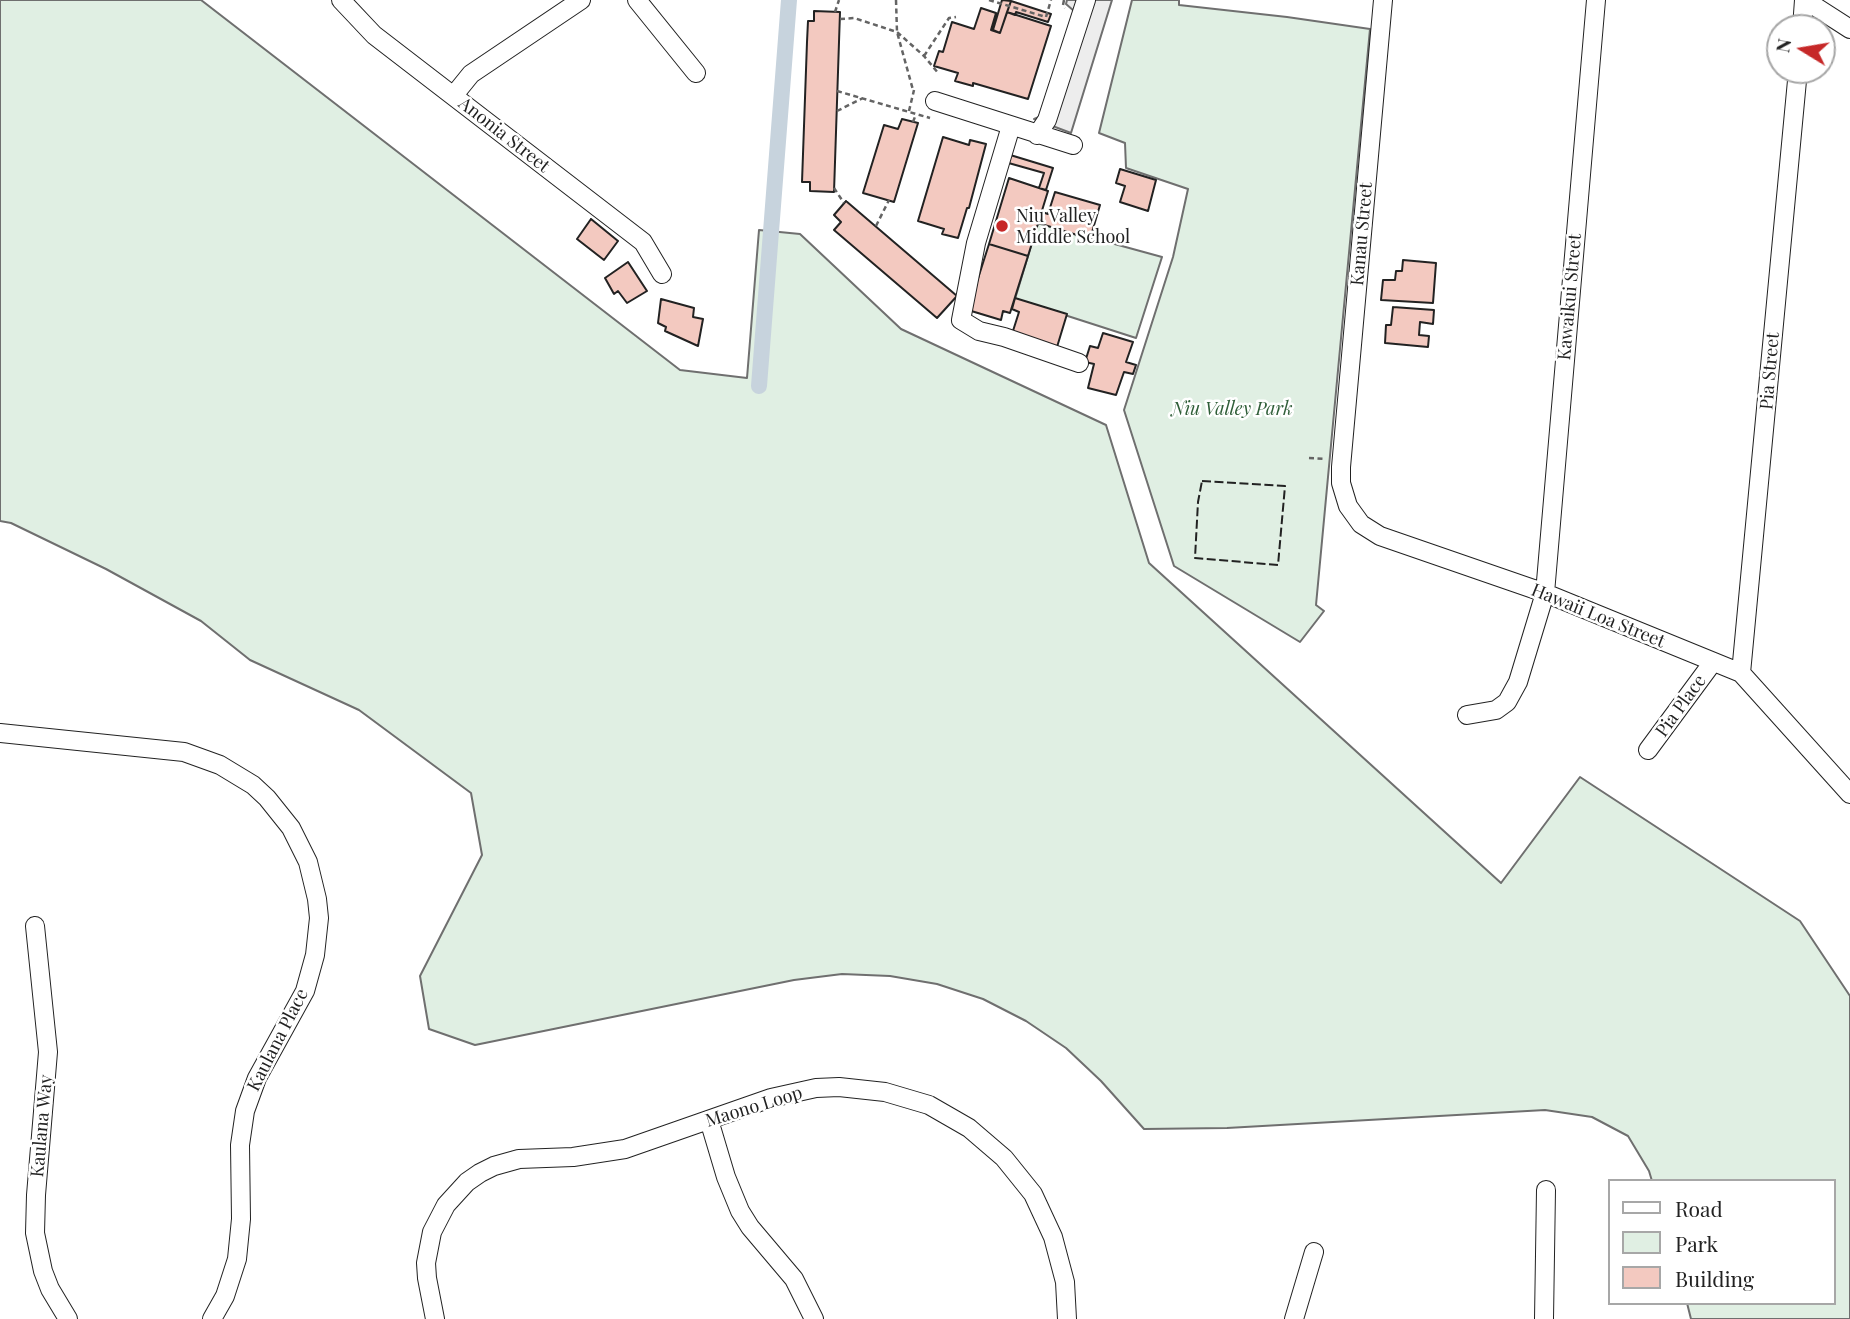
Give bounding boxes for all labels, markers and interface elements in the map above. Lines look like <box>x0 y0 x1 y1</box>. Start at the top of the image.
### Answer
north arrow <box>1766 14 1836 84</box>
text: N <box>1768 36 1796 55</box>
street label: Anonia Street <box>454 93 554 177</box>
street label: Kanau Street <box>1347 181 1377 287</box>
place label: Niu Valley Middle School <box>1016 205 1130 248</box>
marker: Niu Valley Middle School <box>994 218 1010 234</box>
street label: Kawaikui Street <box>1554 233 1586 361</box>
street label: Pia Street <box>1756 331 1784 411</box>
park label: Niu Valley Park <box>1172 398 1292 420</box>
street label: Hawaii Loa Street <box>1528 579 1668 653</box>
street label: Pia Place <box>1651 671 1711 741</box>
street label: Kaulana Place <box>243 985 313 1095</box>
street label: Kaulana Way <box>27 1074 57 1178</box>
street label: Maono Loop <box>703 1082 805 1132</box>
legend <box>1608 1179 1836 1305</box>
text: Road <box>1675 1194 1723 1222</box>
text: Park <box>1675 1229 1718 1257</box>
text: Building <box>1675 1264 1754 1292</box>

